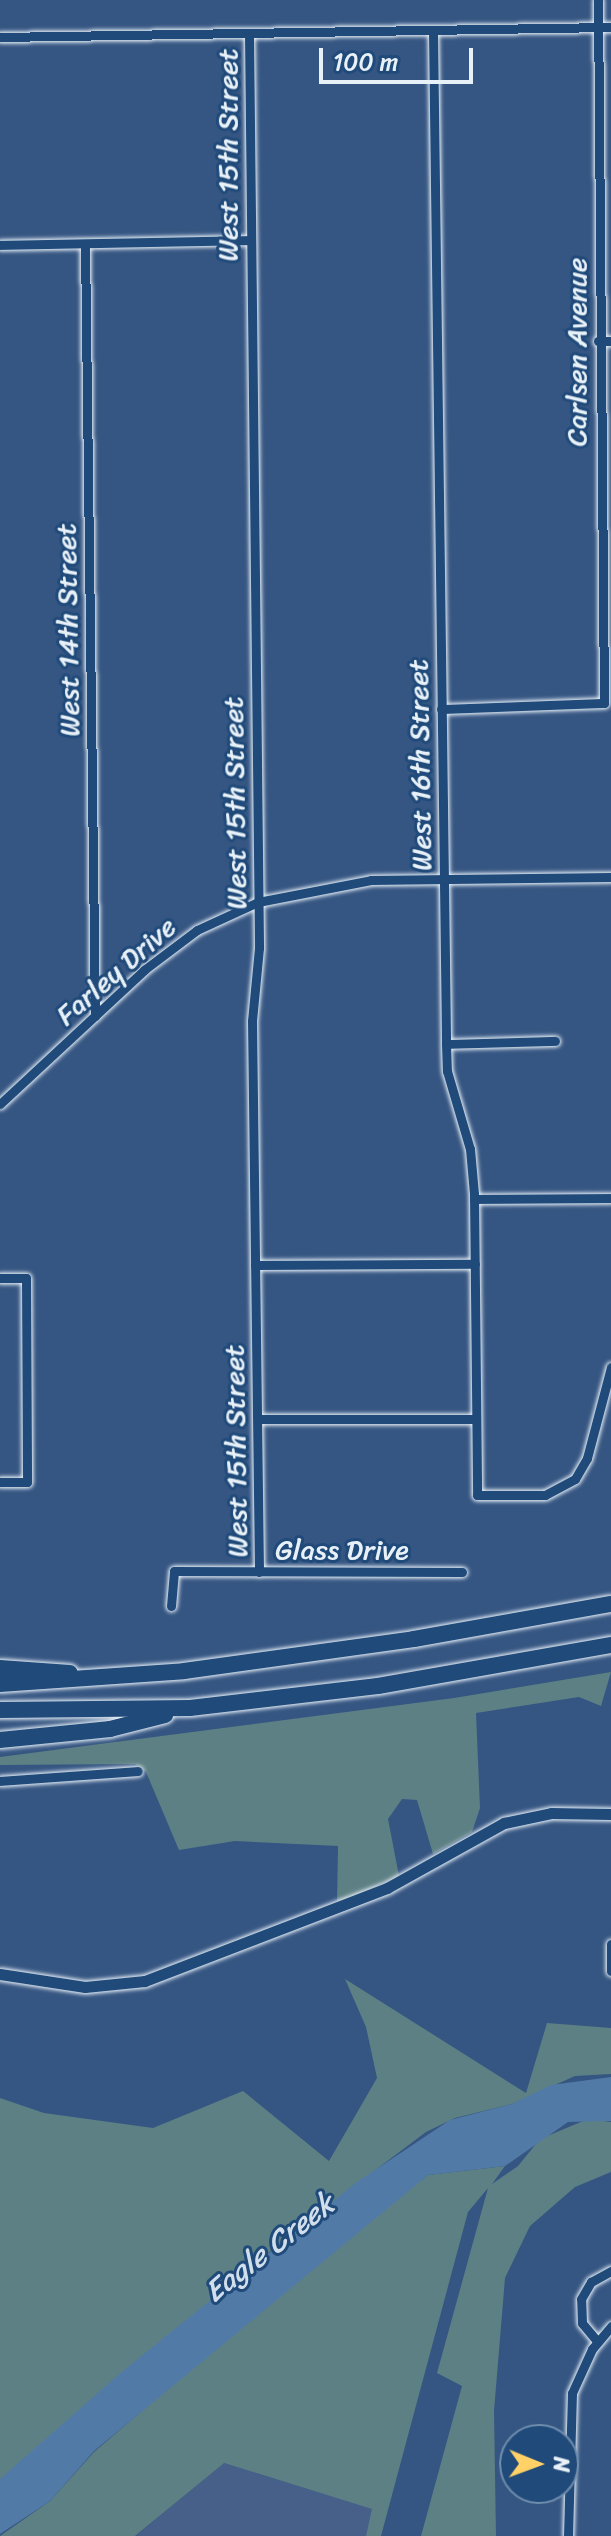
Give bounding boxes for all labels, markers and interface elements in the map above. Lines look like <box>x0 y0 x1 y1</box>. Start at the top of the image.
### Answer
scale bar <box>323 32 477 82</box>
text: 100 m <box>333 41 398 83</box>
street label: West 15th Street <box>211 48 245 262</box>
street label: Carlsen Avenue <box>560 258 594 446</box>
street label: West 14th Street <box>49 523 87 737</box>
street label: West 16th Street <box>401 659 439 871</box>
street label: West 15th Street <box>216 696 254 910</box>
street label: Farley Drive <box>49 910 183 1032</box>
street label: West 15th Street <box>217 1344 255 1558</box>
street label: Glass Drive <box>275 1533 409 1567</box>
water label: Eagle Creek <box>196 2186 342 2310</box>
north arrow <box>499 2424 579 2504</box>
text: N <box>542 2456 581 2472</box>

